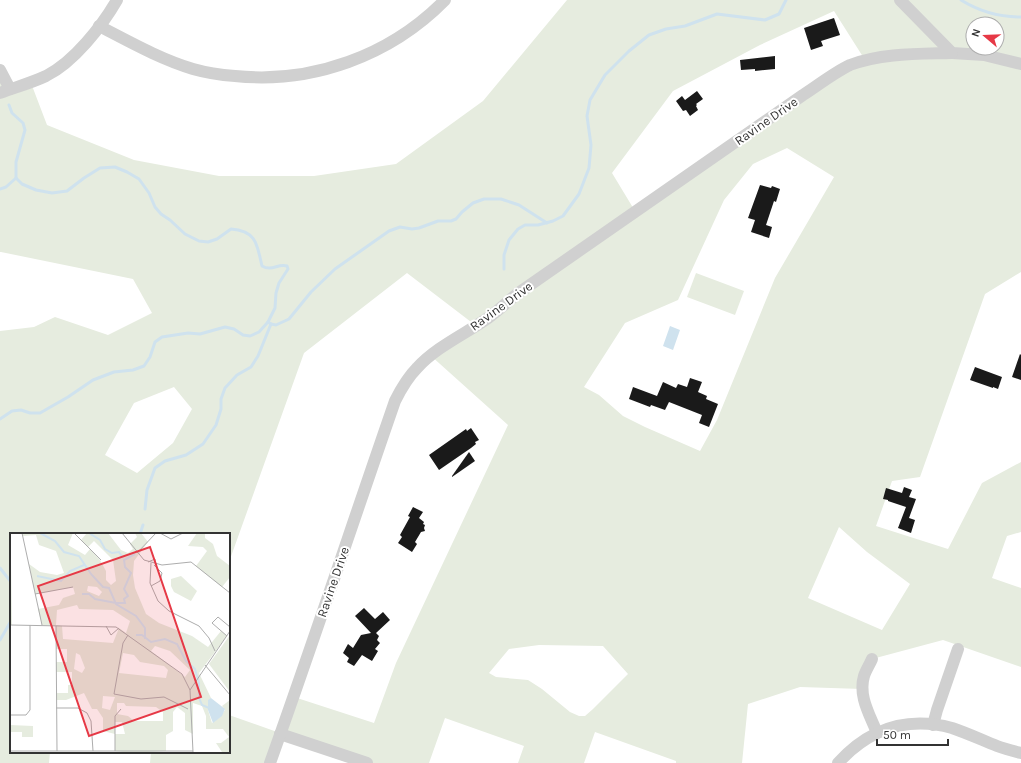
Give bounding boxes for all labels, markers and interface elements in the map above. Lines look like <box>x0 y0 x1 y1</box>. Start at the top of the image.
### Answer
north arrow <box>965 16 1005 56</box>
text: N <box>969 27 983 39</box>
street label: Ravine Drive <box>732 94 801 148</box>
street label: Ravine Drive <box>467 278 535 334</box>
inset map <box>10 533 230 753</box>
street label: Ravine Drive <box>314 545 352 619</box>
scale bar <box>877 721 948 747</box>
text: 50 m <box>883 728 911 742</box>

